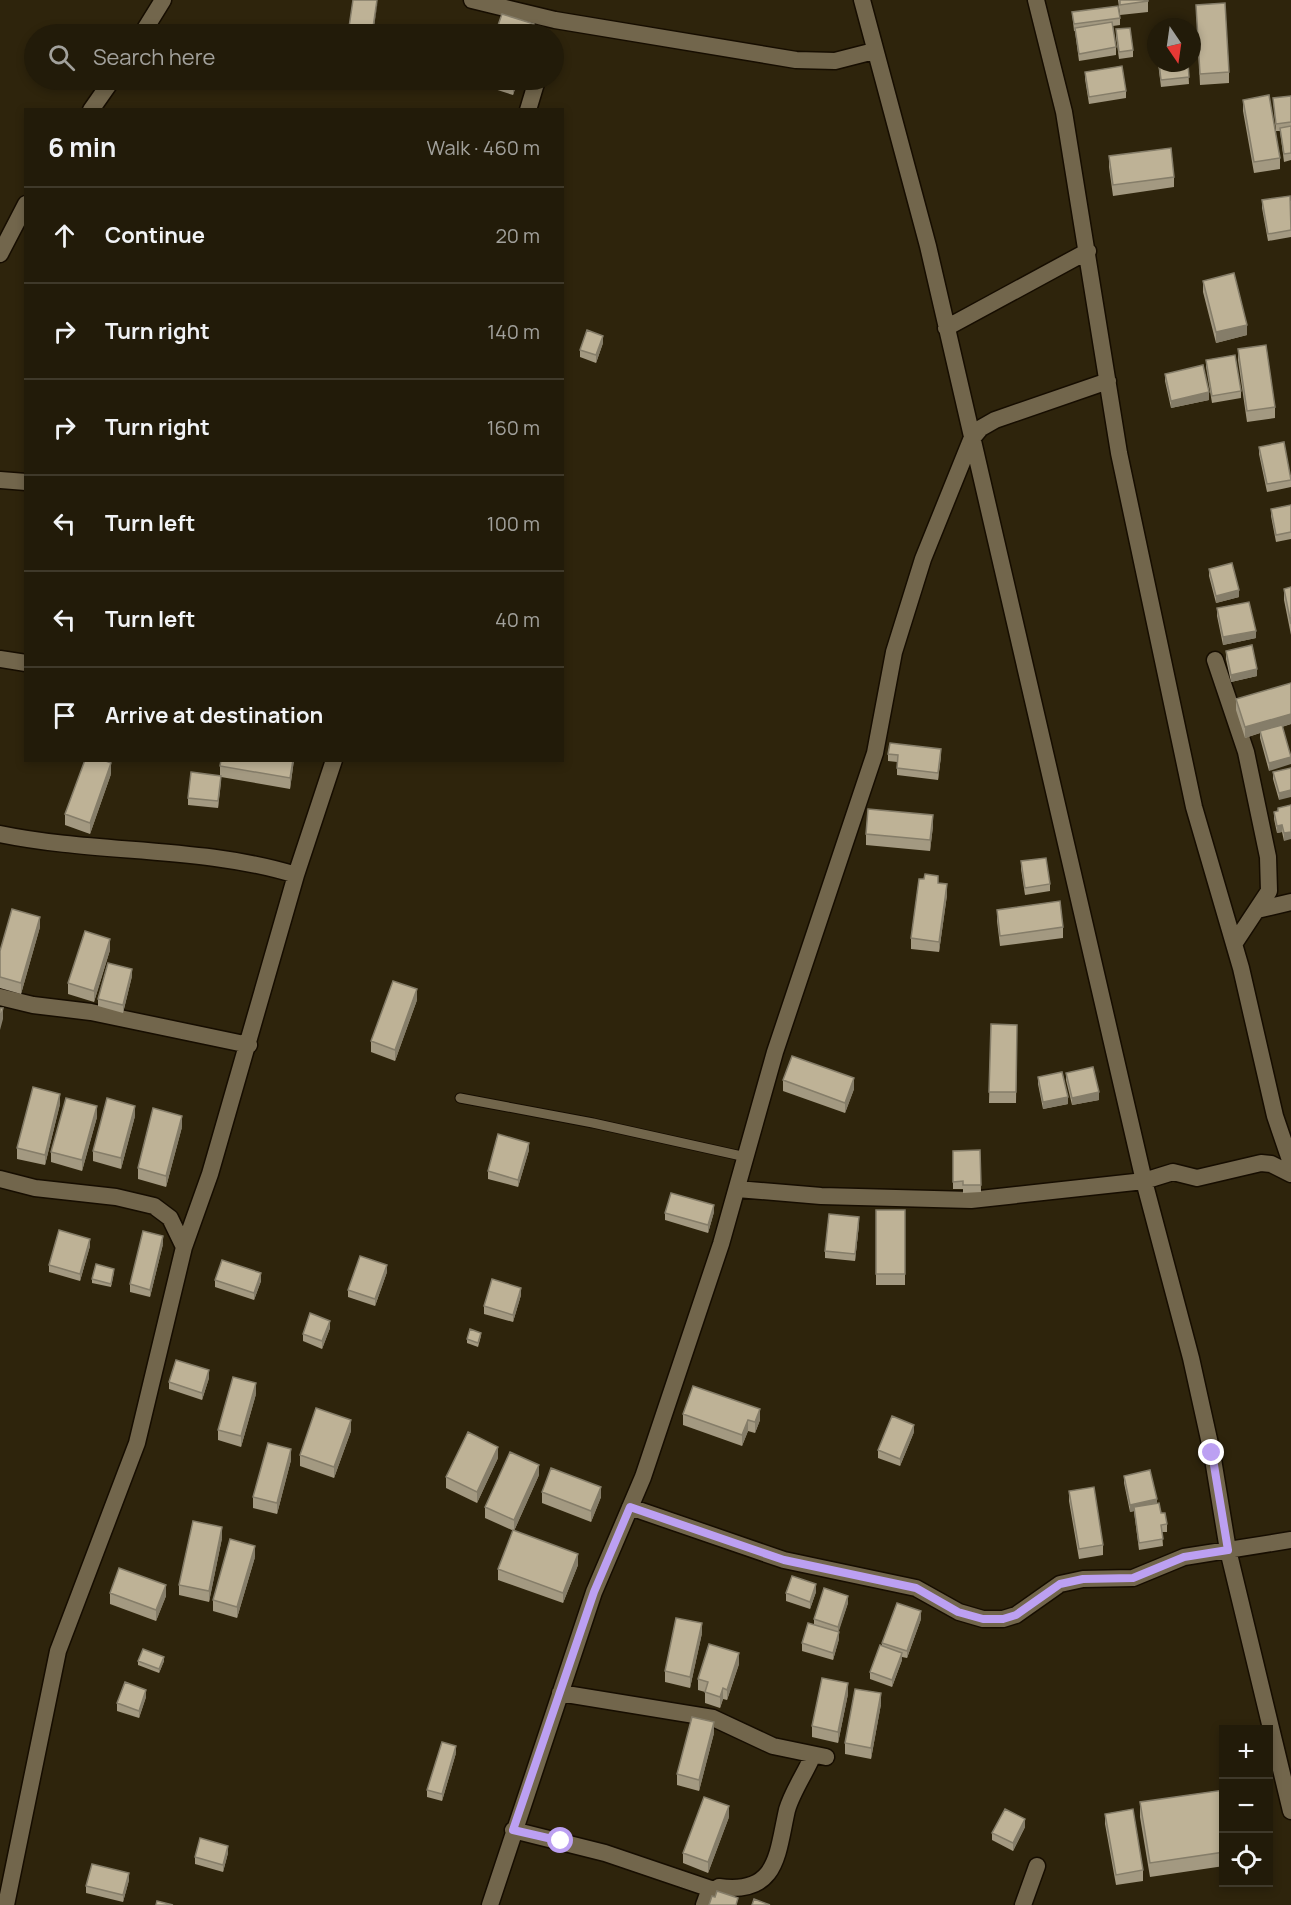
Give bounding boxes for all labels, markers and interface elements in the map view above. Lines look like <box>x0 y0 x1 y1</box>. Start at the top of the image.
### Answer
north arrow <box>1147 18 1201 72</box>
search box <box>24 24 564 90</box>
icon: search <box>45 41 78 74</box>
text: Search here <box>93 42 215 72</box>
text: 6 min <box>48 129 116 165</box>
text: Walk · 460 m <box>427 134 540 161</box>
icon: ahead <box>48 219 81 252</box>
text: Continue <box>105 220 205 250</box>
text: 20 m <box>495 222 540 249</box>
icon: right <box>48 315 81 348</box>
text: Turn right <box>105 316 210 346</box>
text: 140 m <box>487 318 540 345</box>
icon: right <box>48 411 81 444</box>
text: Turn right <box>105 412 210 442</box>
text: 160 m <box>487 414 540 441</box>
icon: left <box>48 507 81 540</box>
text: Turn left <box>105 508 195 538</box>
text: 100 m <box>487 510 540 537</box>
icon: left <box>48 603 81 636</box>
text: Turn left <box>105 604 195 634</box>
text: 40 m <box>495 606 540 633</box>
icon: arrive <box>48 699 81 732</box>
text: Arrive at destination <box>105 700 323 730</box>
route end <box>1198 1439 1224 1465</box>
map controls <box>1219 1725 1273 1887</box>
button: + <box>1219 1725 1273 1779</box>
button: − <box>1219 1779 1273 1833</box>
route start <box>547 1827 573 1853</box>
button: locate <box>1219 1833 1273 1887</box>

